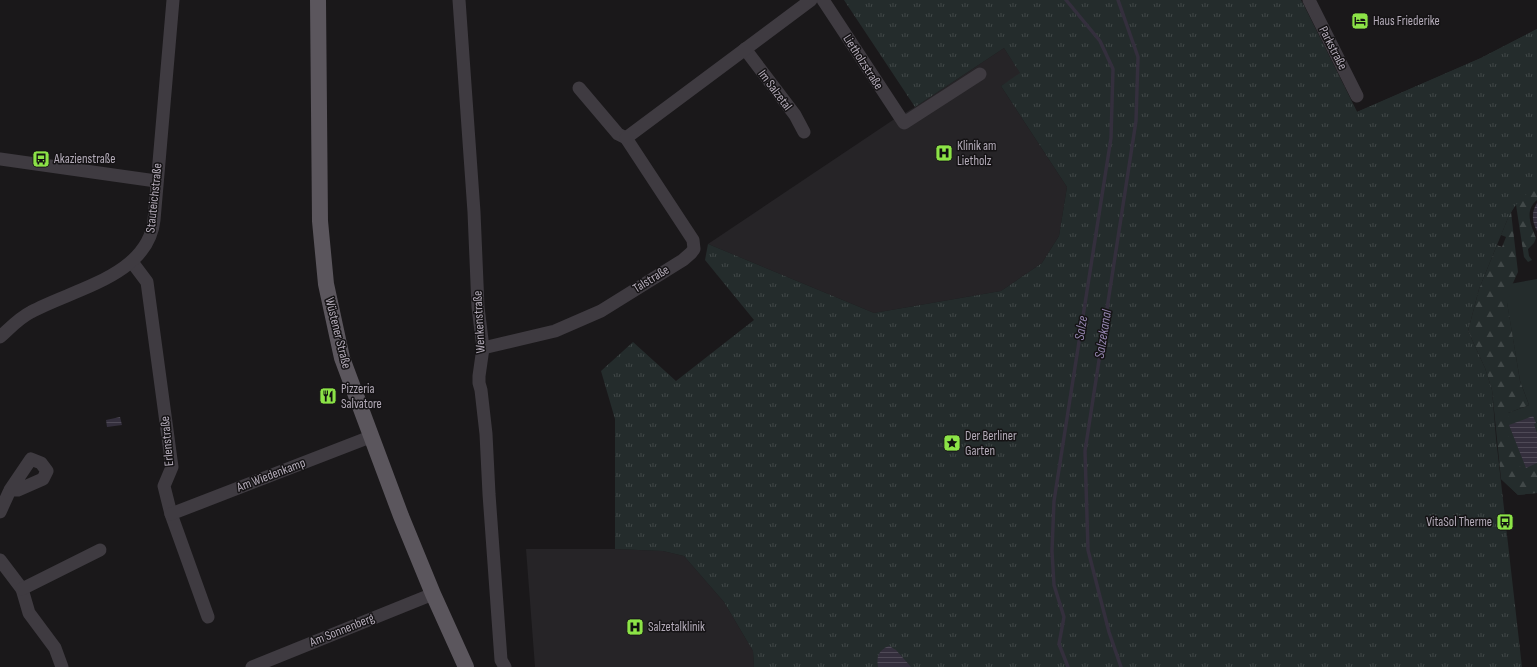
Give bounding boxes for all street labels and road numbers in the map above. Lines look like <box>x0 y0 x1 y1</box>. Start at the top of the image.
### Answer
street label: Parkstraße <box>1315 24 1351 72</box>
street label: Lietholzstraße <box>839 32 887 92</box>
street label: Im Salzetal <box>754 66 796 114</box>
street label: Stauteichstraße <box>142 162 166 234</box>
street label: Talstraße <box>630 262 672 296</box>
street label: Wenkenstraße <box>469 290 489 354</box>
street label: Wüstener Straße <box>321 296 355 370</box>
street label: Erlenstraße <box>157 415 177 467</box>
street label: Am Wiedenkamp <box>233 455 308 496</box>
street label: Am Sonnenberg <box>306 610 377 651</box>

